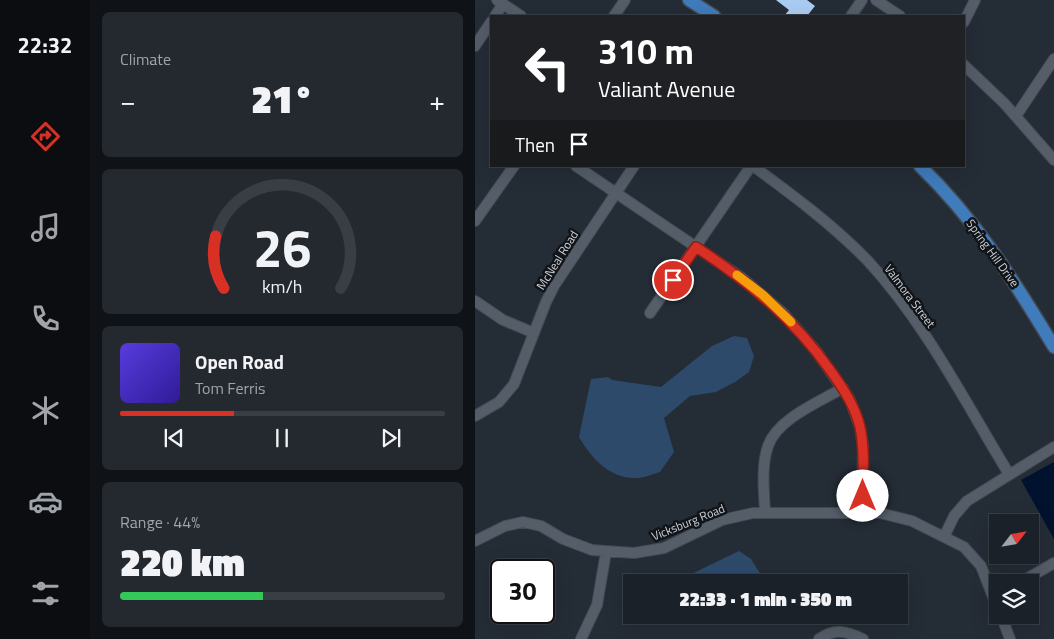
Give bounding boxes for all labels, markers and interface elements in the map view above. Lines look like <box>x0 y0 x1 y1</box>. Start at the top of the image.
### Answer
text: 310 m <box>598 24 694 78</box>
text: 22:32 <box>18 28 72 62</box>
icon: left <box>515 35 580 100</box>
text: Climate <box>120 47 171 71</box>
text: 21° <box>251 70 314 128</box>
text: Valiant Avenue <box>598 72 735 106</box>
text: − <box>120 79 136 122</box>
text: + <box>429 79 445 122</box>
icon: directions <box>28 119 63 154</box>
text: Then <box>515 130 555 159</box>
icon: arrive <box>565 130 593 158</box>
text: 26 <box>253 208 312 287</box>
icon: music <box>28 210 63 245</box>
street label: Spring Hill Drive <box>962 215 1024 291</box>
street label: McNeal Road <box>531 227 583 293</box>
pin <box>652 259 694 301</box>
street label: Valmora Street <box>880 260 941 333</box>
icon: arrive <box>659 266 687 294</box>
text: km/h <box>262 273 303 300</box>
icon: phone <box>28 301 63 336</box>
text: Open Road <box>195 347 284 376</box>
text: Tom Ferris <box>195 376 266 400</box>
icon: climate <box>28 393 63 428</box>
icon: previous <box>160 424 188 452</box>
icon: pause <box>268 424 296 452</box>
icon: next <box>377 424 405 452</box>
position arrow <box>836 469 888 521</box>
icon: car <box>28 484 63 519</box>
street label: Vicksburg Road <box>648 499 728 545</box>
text: Range · 44% <box>120 510 200 534</box>
north arrow <box>989 514 1039 564</box>
map controls <box>989 514 1039 624</box>
text: 220 km <box>120 533 245 591</box>
speed limit sign: 30 <box>490 559 555 624</box>
button: layers <box>989 574 1039 624</box>
icon: filters <box>28 576 63 611</box>
text: 22:33 · 1 min · 350 m <box>679 584 852 613</box>

